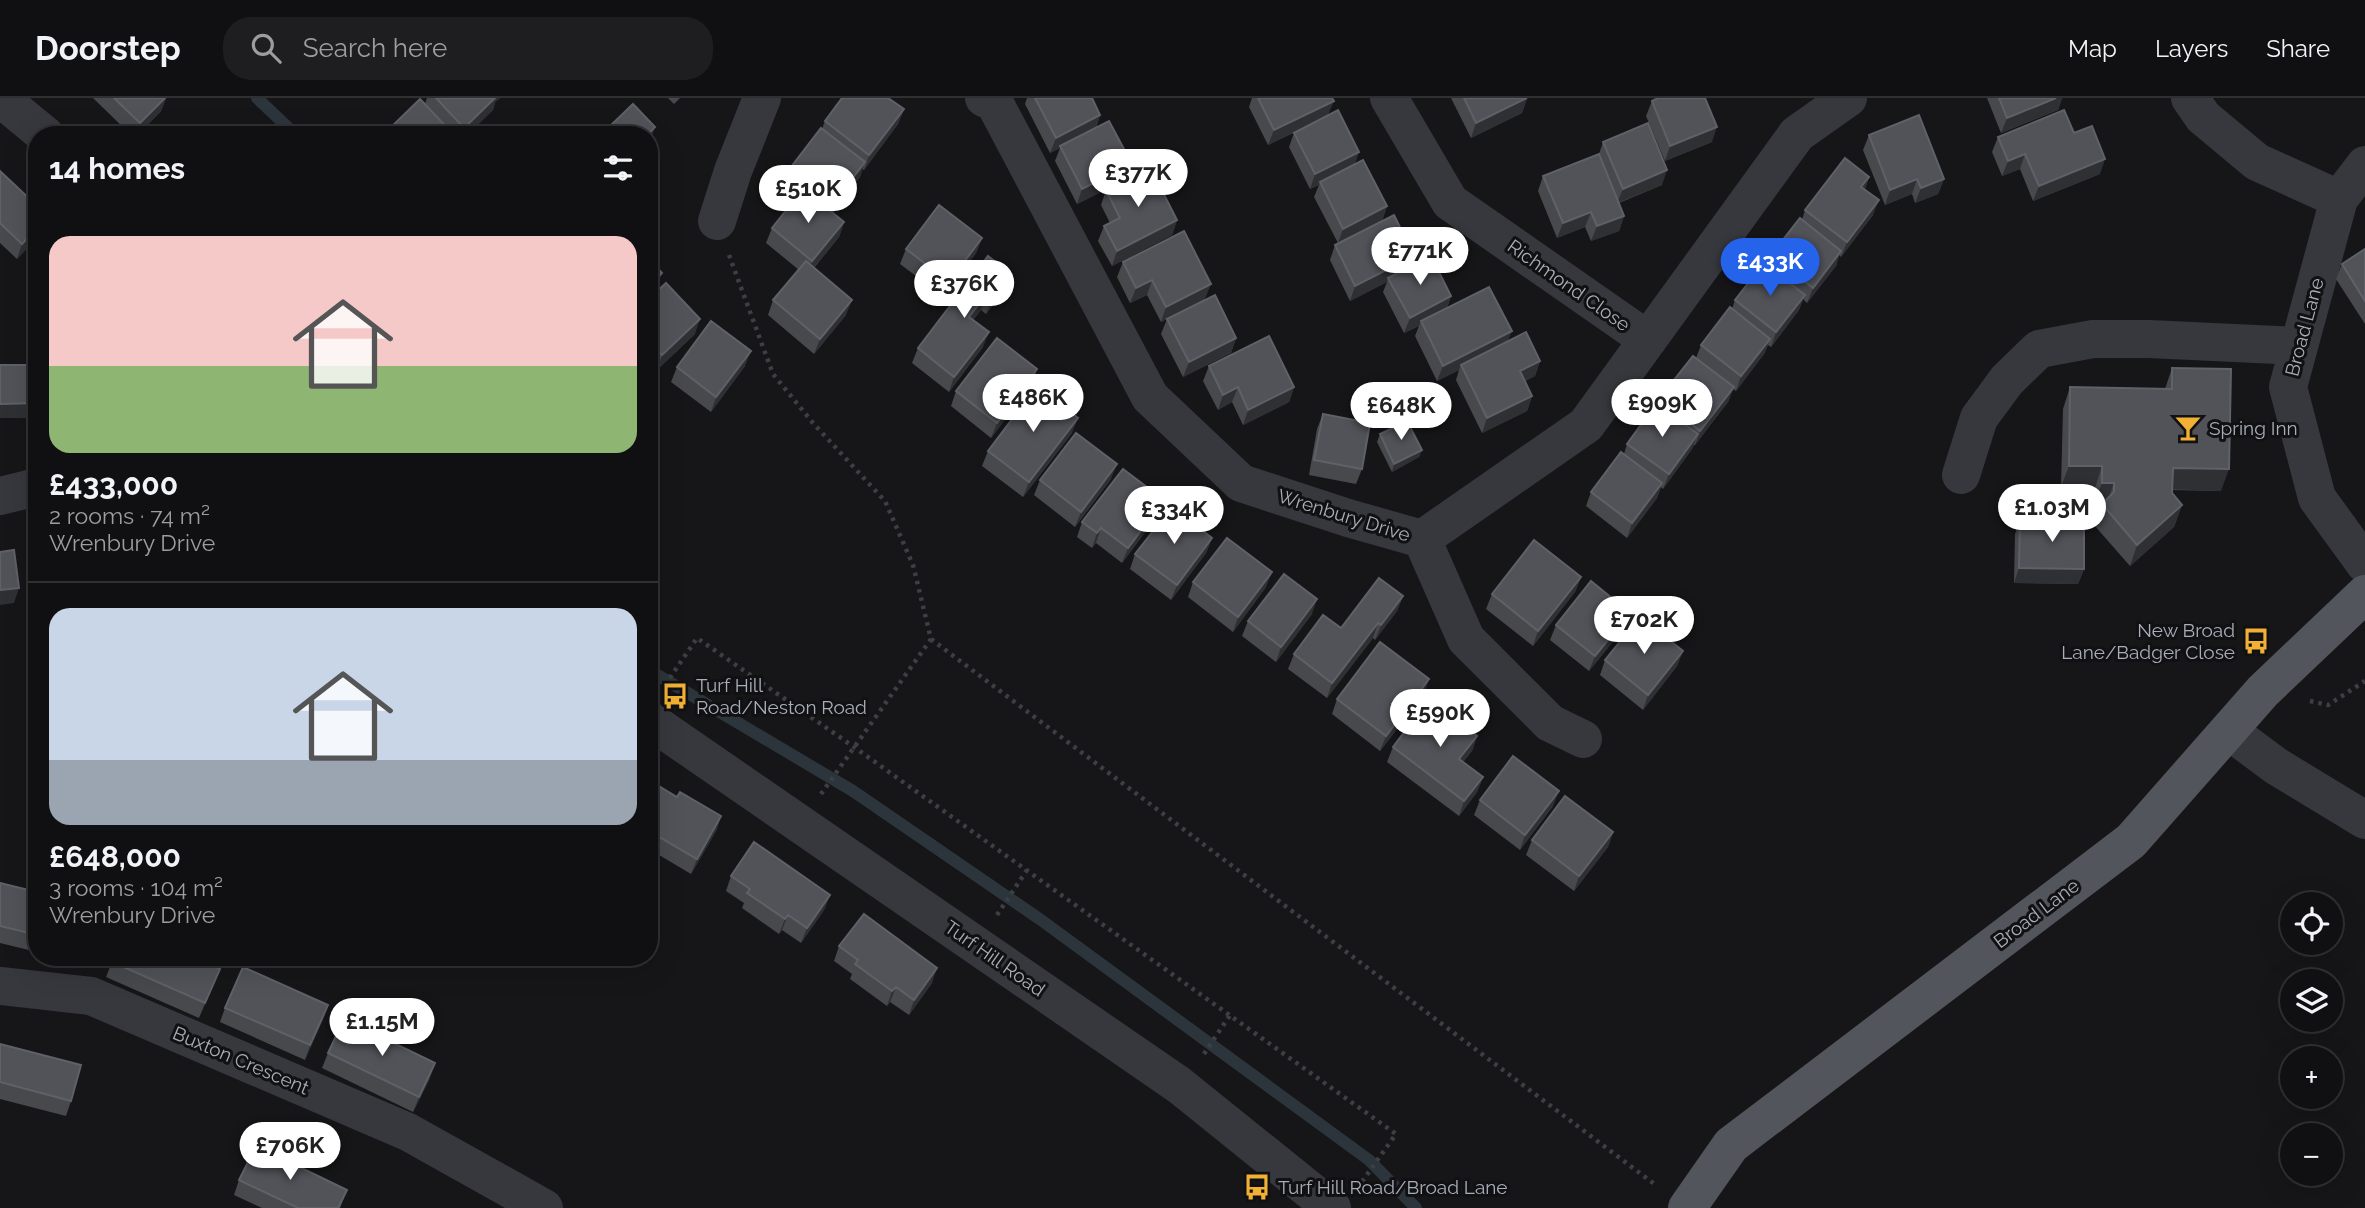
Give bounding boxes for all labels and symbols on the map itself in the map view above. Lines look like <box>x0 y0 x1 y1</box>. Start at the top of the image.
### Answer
pin: £377K <box>1089 150 1187 209</box>
pin: £510K <box>759 166 857 225</box>
pin: £771K <box>1371 228 1469 287</box>
street label: Richmond Close <box>1504 235 1634 335</box>
pin: £433K <box>1721 238 1819 298</box>
pin: £376K <box>915 260 1013 320</box>
street label: Broad Lane <box>2280 275 2328 379</box>
pin: £486K <box>984 374 1082 434</box>
pin: £909K <box>1613 380 1711 439</box>
pin: £648K <box>1352 382 1450 442</box>
bar icon: Spring Inn <box>2173 413 2203 443</box>
place label: Spring Inn <box>2209 417 2298 439</box>
street label: Wrenbury Drive <box>1275 484 1413 546</box>
pin: £1.03M <box>1995 484 2109 544</box>
pin: £334K <box>1125 486 1223 546</box>
pin: £702K <box>1595 596 1693 656</box>
place label: New Broad Lane/Badger Close <box>2061 619 2235 663</box>
bus stop icon: New Broad Lane/Badger Close <box>2241 626 2271 656</box>
place label: Turf Hill Road/Neston Road <box>696 674 867 718</box>
bus stop icon: Turf Hill Road/Neston Road <box>660 681 690 711</box>
pin: £590K <box>1391 690 1489 749</box>
street label: Broad Lane <box>1989 874 2083 952</box>
street label: Turf Hill Road <box>941 915 1049 1001</box>
pin: £1.15M <box>325 998 439 1058</box>
street label: Buxton Crescent <box>170 1021 313 1099</box>
pin: £706K <box>241 1122 339 1182</box>
bus stop icon: Turf Hill Road/Broad Lane <box>1242 1172 1272 1202</box>
place label: Turf Hill Road/Broad Lane <box>1278 1176 1507 1198</box>

